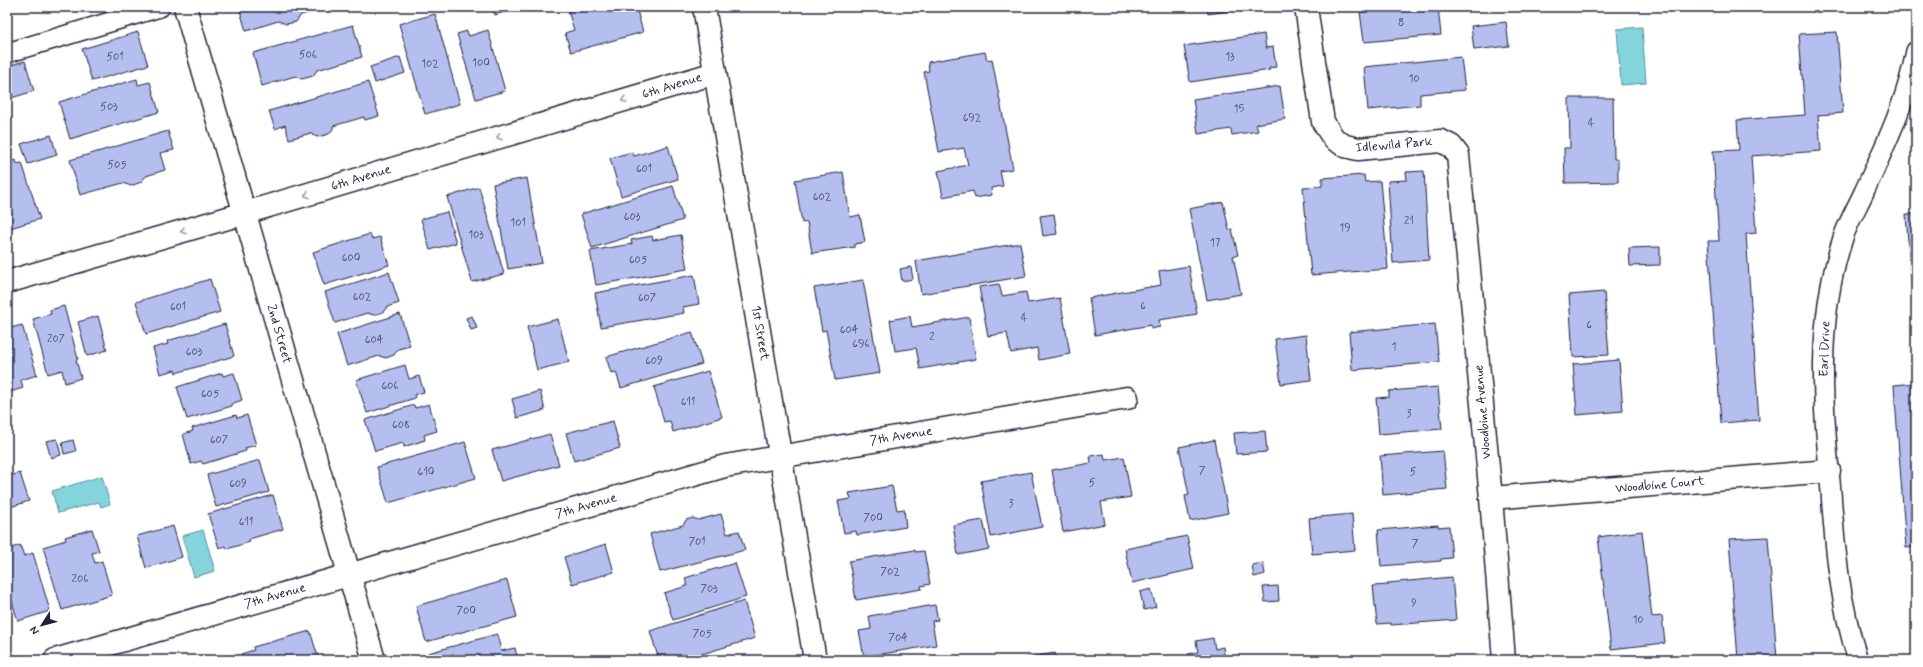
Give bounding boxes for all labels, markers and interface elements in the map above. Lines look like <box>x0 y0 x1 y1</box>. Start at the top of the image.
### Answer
house number: 8 <box>1398 16 1404 30</box>
house number: 506 <box>299 48 317 62</box>
house number: 501 <box>106 50 124 64</box>
house number: 13 <box>1225 50 1235 64</box>
house number: 100 <box>472 56 490 70</box>
house number: 102 <box>421 57 439 71</box>
street label: 6th Avenue <box>640 69 704 103</box>
house number: 10 <box>1408 72 1420 86</box>
one-way arrow <box>620 95 627 104</box>
house number: 503 <box>100 100 118 114</box>
house number: 15 <box>1234 102 1245 116</box>
house number: 692 <box>963 111 982 125</box>
house number: 4 <box>1588 116 1595 130</box>
one-way arrow <box>496 132 503 141</box>
street label: Idlewild Park <box>1355 133 1434 157</box>
house number: 505 <box>107 158 127 172</box>
street label: 6th Avenue <box>329 161 393 195</box>
house number: 601 <box>636 162 652 176</box>
one-way arrow <box>304 190 311 199</box>
house number: 602 <box>813 190 832 204</box>
house number: 603 <box>624 210 641 224</box>
house number: 21 <box>1404 214 1414 228</box>
house number: 101 <box>510 216 526 230</box>
house number: 19 <box>1339 221 1351 235</box>
one-way arrow <box>179 226 186 235</box>
house number: 103 <box>468 228 484 242</box>
house number: 17 <box>1210 236 1221 250</box>
house number: 600 <box>342 251 360 265</box>
house number: 605 <box>629 253 647 267</box>
house number: 602 <box>353 290 372 304</box>
house number: 607 <box>638 291 656 305</box>
house number: 6 <box>1140 299 1146 313</box>
house number: 601 <box>170 300 186 314</box>
street label: 2nd Street <box>262 302 296 366</box>
street label: 1st Street <box>747 304 773 362</box>
house number: 4 <box>1021 311 1028 325</box>
house number: 6 <box>1586 318 1592 332</box>
street label: Earl Drive <box>1816 321 1834 377</box>
house number: 604 <box>840 323 859 337</box>
house number: 2 <box>929 330 935 344</box>
house number: 207 <box>47 332 65 346</box>
house number: 604 <box>365 333 384 347</box>
house number: 696 <box>852 337 870 351</box>
house number: 1 <box>1392 340 1397 354</box>
house number: 603 <box>186 345 203 359</box>
house number: 609 <box>645 354 663 368</box>
street label: Woodbine Avenue <box>1470 364 1496 460</box>
house number: 606 <box>381 379 399 393</box>
house number: 605 <box>201 387 219 401</box>
house number: 611 <box>681 395 695 409</box>
house number: 3 <box>1407 407 1412 421</box>
house number: 608 <box>392 418 410 432</box>
street label: 7th Avenue <box>869 423 933 449</box>
house number: 607 <box>210 433 228 447</box>
house number: 7 <box>1199 464 1206 478</box>
house number: 610 <box>418 465 434 479</box>
house number: 5 <box>1410 465 1417 479</box>
street label: Woodbine Court <box>1615 473 1706 497</box>
house number: 5 <box>1089 476 1096 490</box>
house number: 609 <box>229 477 247 491</box>
street label: 7th Avenue <box>553 489 619 523</box>
house number: 3 <box>1009 497 1014 511</box>
house number: 700 <box>863 511 883 525</box>
house number: 611 <box>239 515 253 529</box>
house number: 701 <box>688 535 706 549</box>
house number: 7 <box>1412 537 1419 551</box>
house number: 702 <box>880 565 900 579</box>
house number: 206 <box>72 572 88 586</box>
street label: 7th Avenue <box>242 579 308 613</box>
house number: 703 <box>700 582 718 596</box>
house number: 9 <box>1411 596 1417 610</box>
house number: 700 <box>456 604 476 618</box>
north arrow <box>22 605 62 645</box>
house number: 10 <box>1632 613 1644 627</box>
text: N <box>27 623 43 637</box>
house number: 705 <box>692 627 712 641</box>
house number: 704 <box>888 631 908 645</box>

